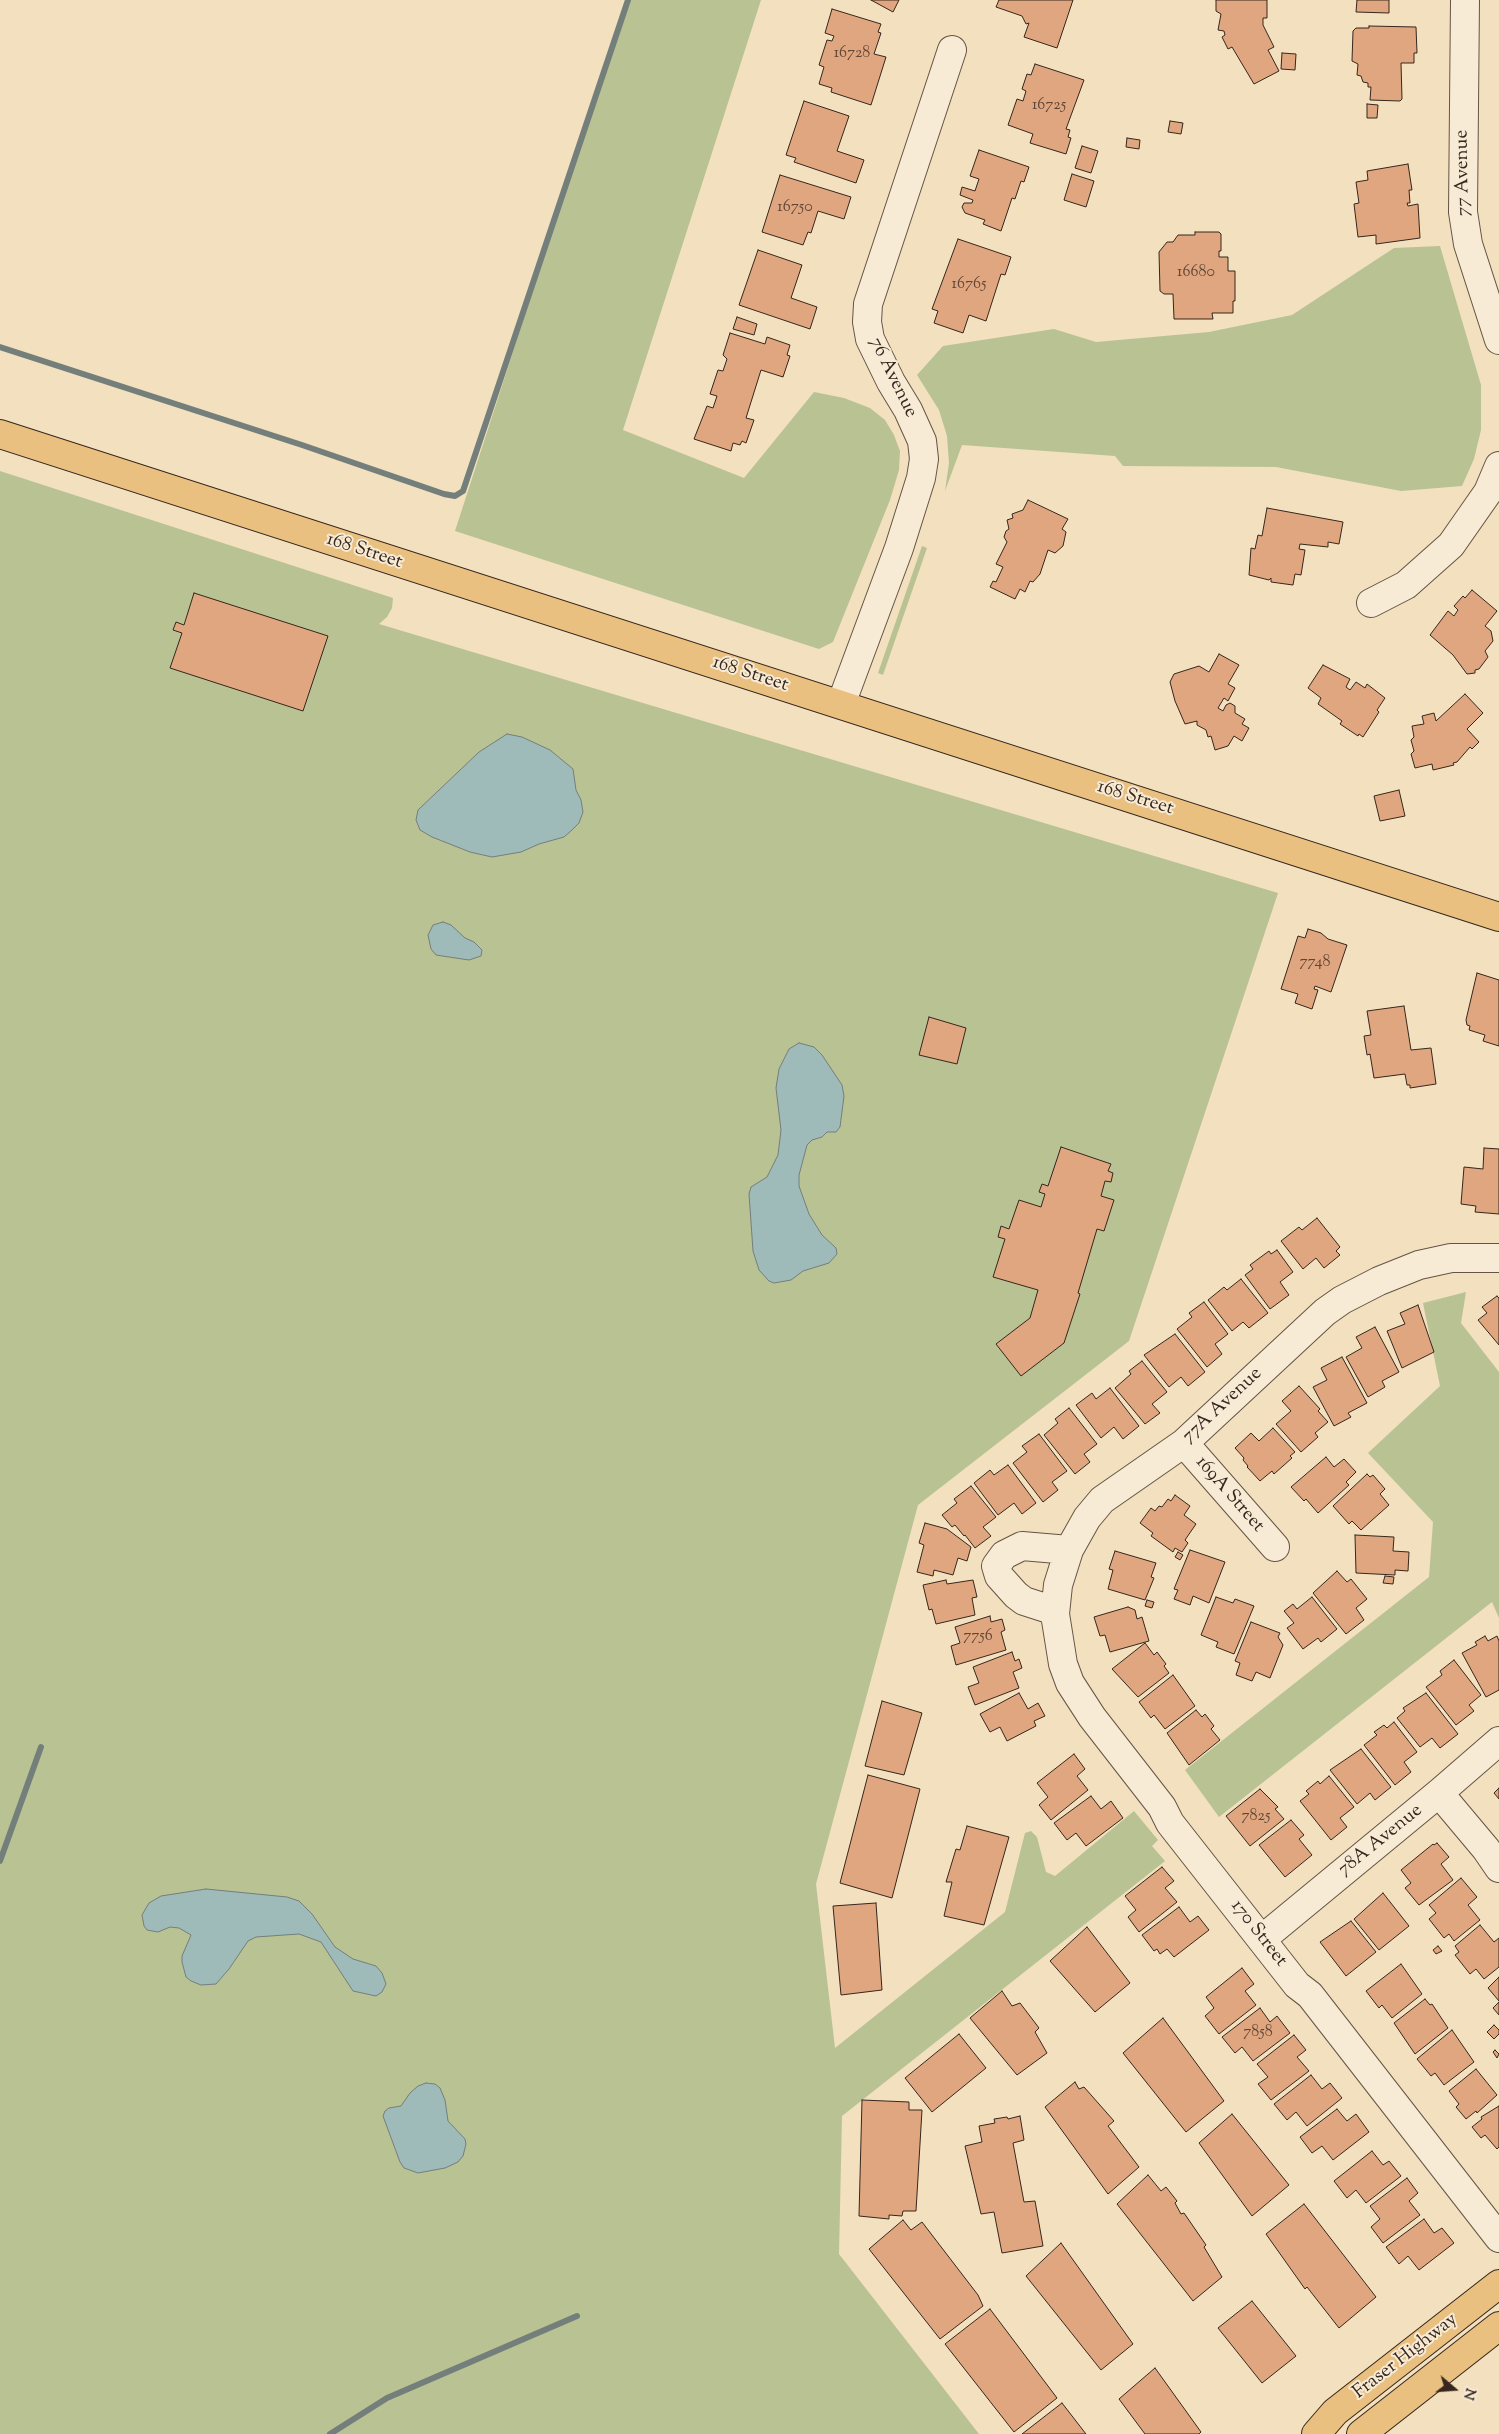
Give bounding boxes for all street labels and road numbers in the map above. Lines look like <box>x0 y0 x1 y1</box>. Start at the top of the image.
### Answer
street label: 77 Avenue <box>1452 130 1476 216</box>
street label: 76 Avenue <box>863 334 921 422</box>
street label: 168 Street <box>323 529 405 575</box>
street label: 168 Street <box>709 652 791 698</box>
street label: 168 Street <box>1094 777 1176 821</box>
street label: 77A Avenue <box>1178 1363 1268 1449</box>
street label: 169A Street <box>1190 1452 1268 1538</box>
street label: 78A Avenue <box>1334 1800 1428 1882</box>
street label: 170 Street <box>1225 1896 1291 1972</box>
street label: Fraser Highway <box>1349 2309 1463 2405</box>

